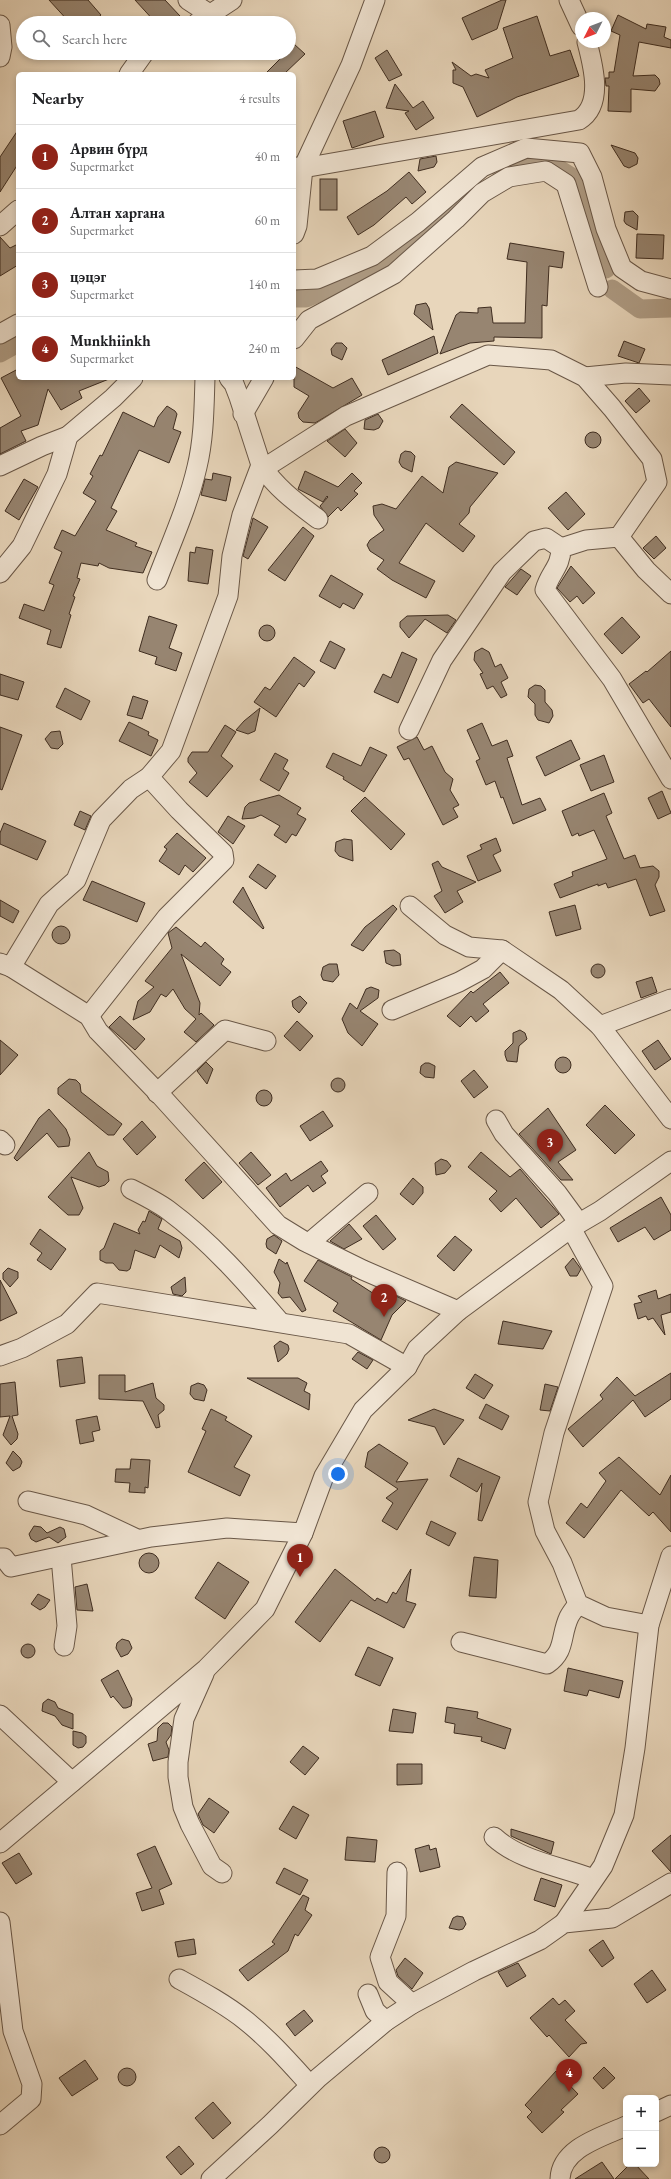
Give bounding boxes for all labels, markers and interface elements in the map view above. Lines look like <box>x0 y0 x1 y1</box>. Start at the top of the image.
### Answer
north arrow <box>575 12 611 48</box>
search box <box>16 16 296 60</box>
icon: search <box>30 27 52 49</box>
text: Search here <box>62 29 127 48</box>
text: Nearby <box>32 87 84 109</box>
text: 4 results <box>239 90 280 107</box>
text: Арвин бүрд <box>70 139 148 158</box>
text: 1 <box>42 148 48 165</box>
text: 40 m <box>255 148 280 165</box>
text: Supermarket <box>70 158 134 175</box>
text: Алтан харгана <box>70 203 165 222</box>
text: 2 <box>42 212 48 229</box>
text: 60 m <box>255 212 280 229</box>
text: Supermarket <box>70 222 134 239</box>
text: цэцэг <box>70 267 106 286</box>
text: 3 <box>42 276 48 293</box>
text: 140 m <box>249 276 280 293</box>
text: Supermarket <box>70 286 134 303</box>
text: Munkhiinkh <box>70 331 151 350</box>
text: 4 <box>42 340 48 357</box>
text: 240 m <box>249 340 280 357</box>
text: Supermarket <box>70 350 134 367</box>
pin: 3 <box>537 1129 563 1162</box>
pin: 2 <box>371 1284 397 1317</box>
your location <box>328 1464 348 1484</box>
pin: 1 <box>287 1544 313 1577</box>
pin: 4 <box>556 2059 582 2092</box>
map controls <box>623 2095 659 2167</box>
button: + <box>623 2095 659 2131</box>
button: − <box>623 2131 659 2167</box>

